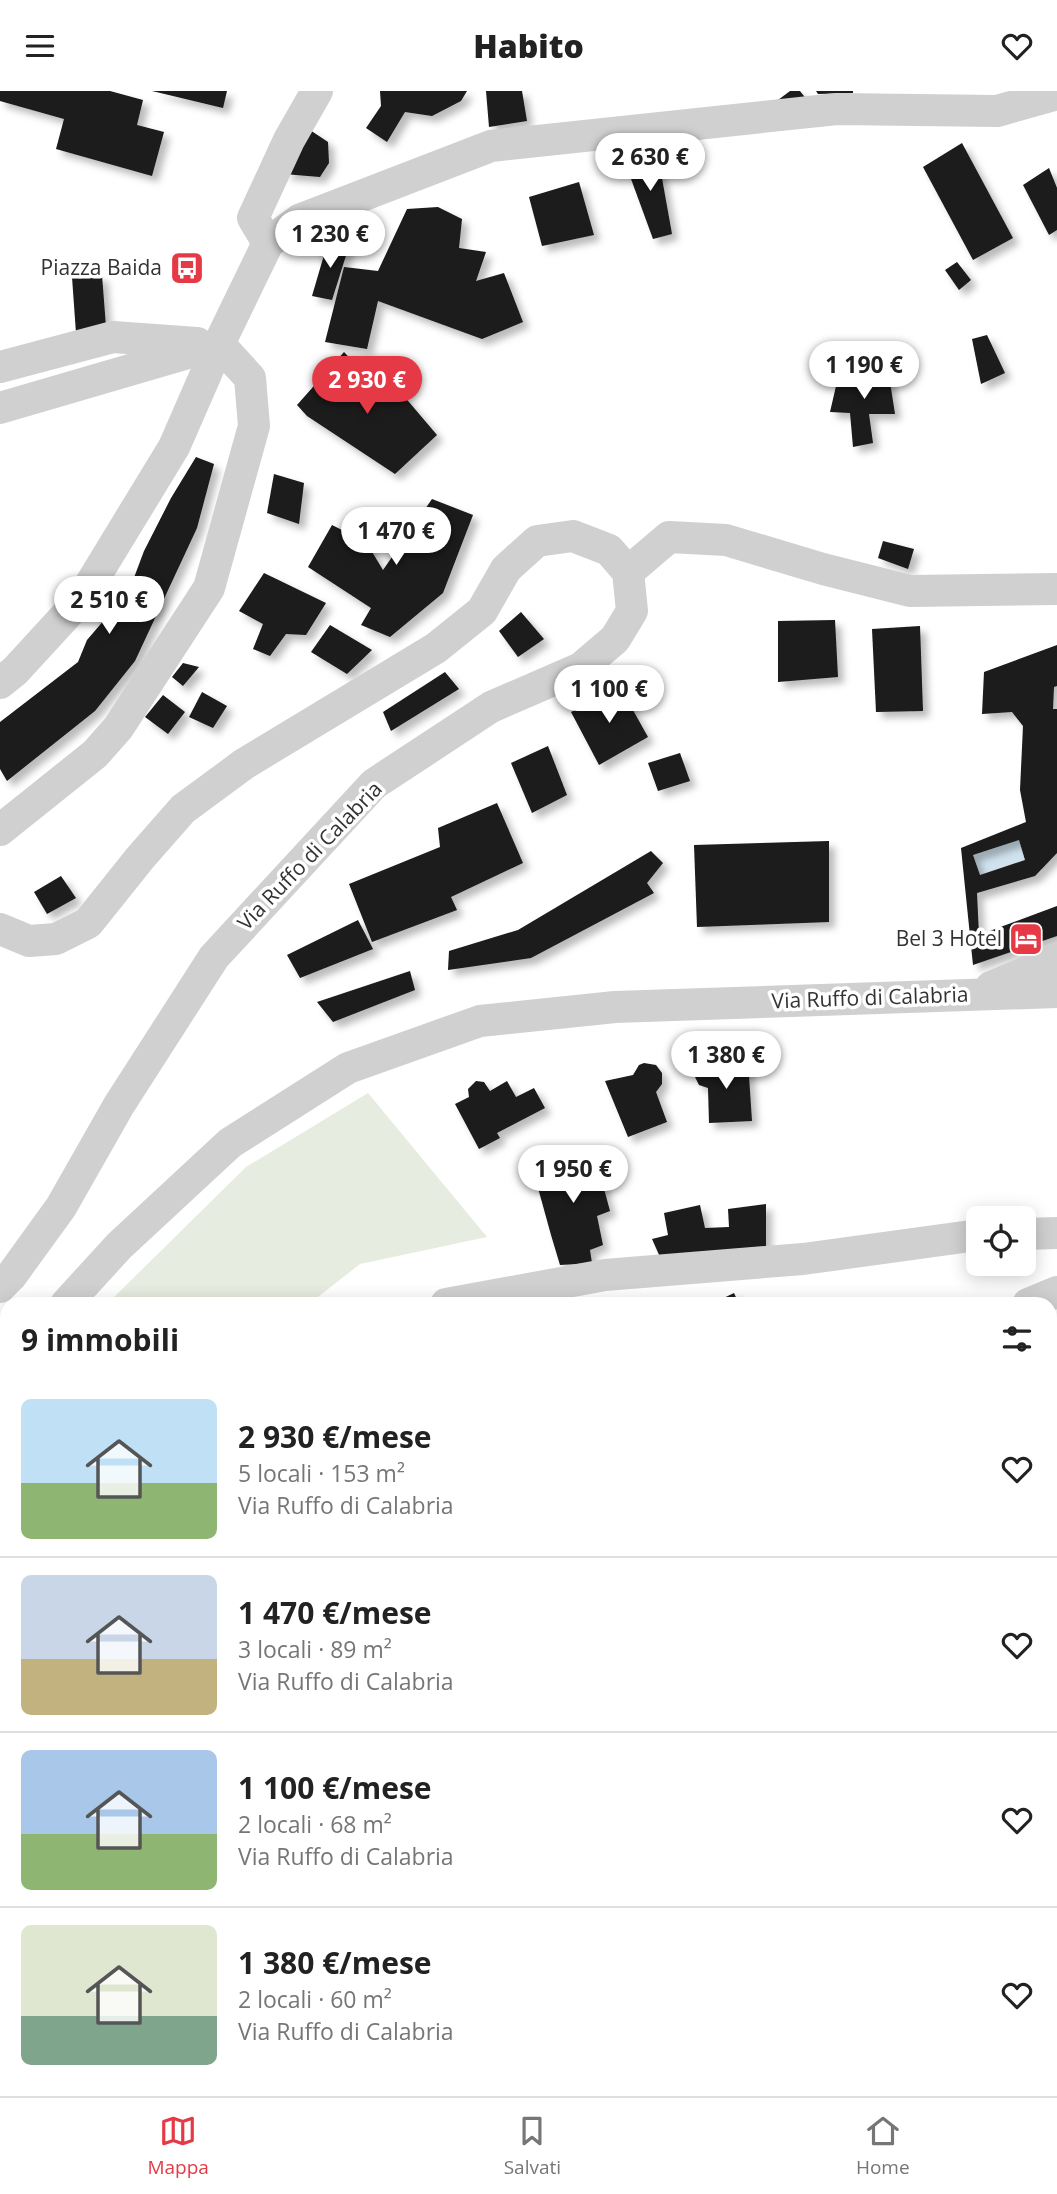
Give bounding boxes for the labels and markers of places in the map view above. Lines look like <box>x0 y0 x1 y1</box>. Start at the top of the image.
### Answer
pin: 2 630 € <box>585 133 715 193</box>
pin: 1 230 € <box>265 211 395 270</box>
bus stop icon: Piazza Baida <box>168 249 206 287</box>
place label: Piazza Baida <box>41 253 162 281</box>
pin: 1 190 € <box>799 341 929 401</box>
pin: 2 930 € <box>302 357 432 416</box>
pin: 1 470 € <box>331 507 461 567</box>
pin: 2 510 € <box>44 577 174 636</box>
pin: 1 100 € <box>544 665 674 725</box>
hotel icon: Bel 3 Hotel <box>1007 920 1045 958</box>
place label: Bel 3 Hotel <box>896 924 1002 952</box>
pin: 1 380 € <box>661 1031 791 1091</box>
pin: 1 950 € <box>508 1145 638 1205</box>

